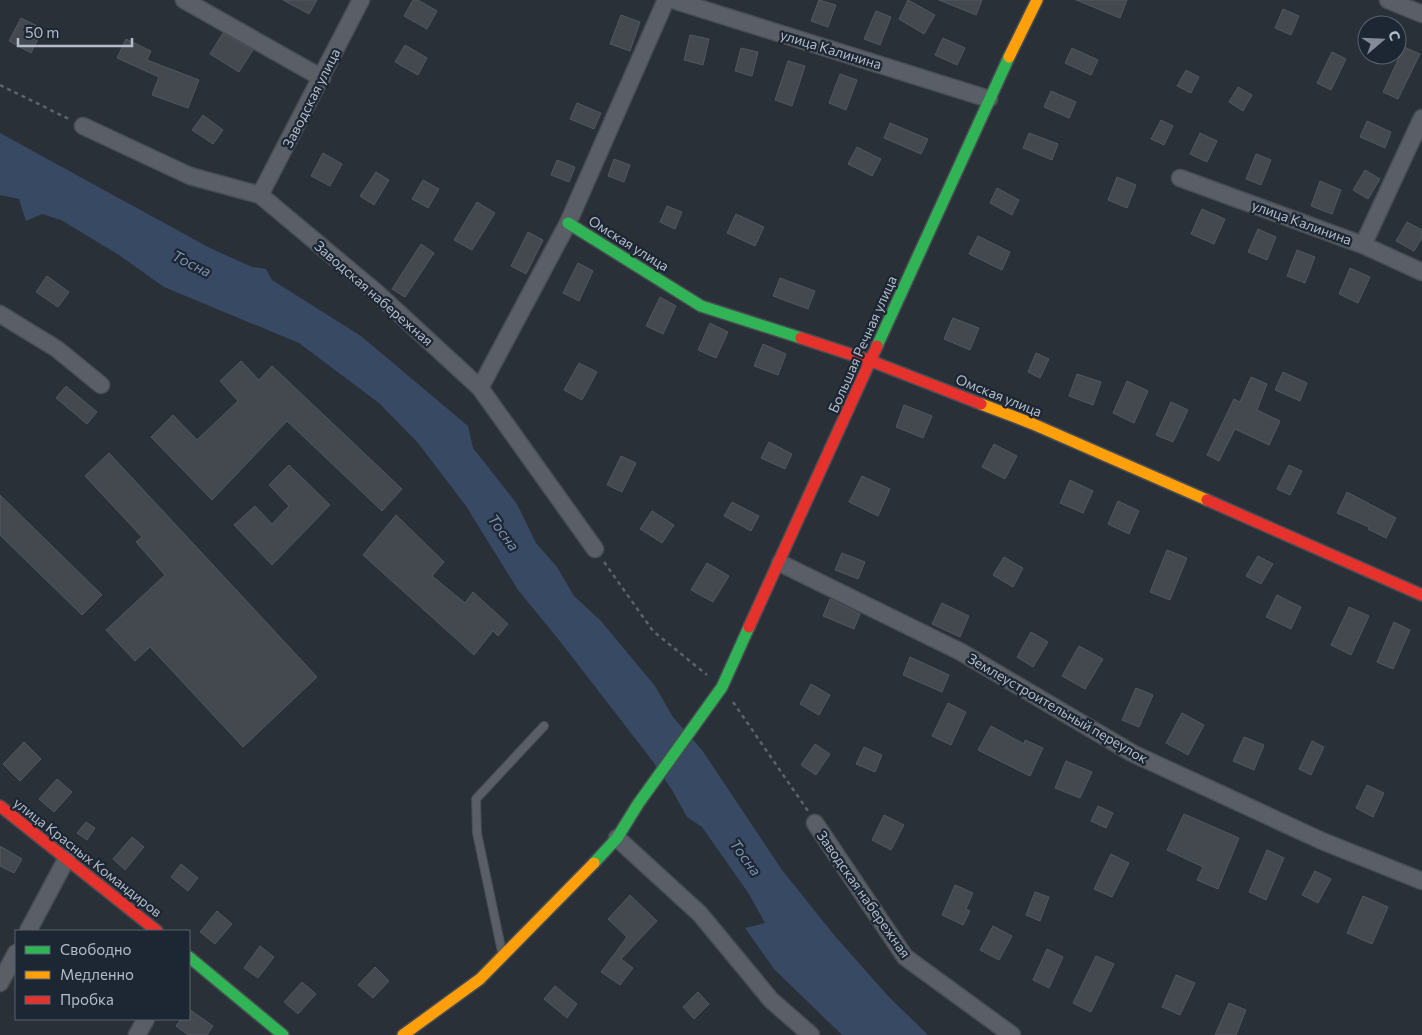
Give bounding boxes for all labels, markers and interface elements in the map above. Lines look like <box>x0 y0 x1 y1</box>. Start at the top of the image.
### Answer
scale bar <box>18 15 131 47</box>
north arrow <box>1357 15 1407 65</box>
text: 50 m <box>25 23 59 41</box>
street label: улица Калинина <box>778 26 884 72</box>
text: С <box>1385 28 1404 43</box>
street label: Заводская улица <box>279 45 343 151</box>
street label: улица Калинина <box>1250 196 1354 248</box>
street label: Омская улица <box>586 212 672 274</box>
street label: Заводская набережная <box>311 237 437 349</box>
water label: Тосна <box>170 246 215 280</box>
street label: Большая Речная улица <box>824 273 900 415</box>
street label: Омская улица <box>953 370 1045 420</box>
water label: Тосна <box>485 510 524 554</box>
street label: Землеустроительный переулок <box>965 649 1152 767</box>
street label: улица Красных Командиров <box>10 794 166 920</box>
street label: Заводская набережная <box>814 827 914 961</box>
water label: Тосна <box>727 835 766 879</box>
legend <box>15 930 190 1020</box>
text: Свободно <box>60 940 131 958</box>
text: Медленно <box>60 965 134 983</box>
text: Пробка <box>60 990 114 1008</box>

